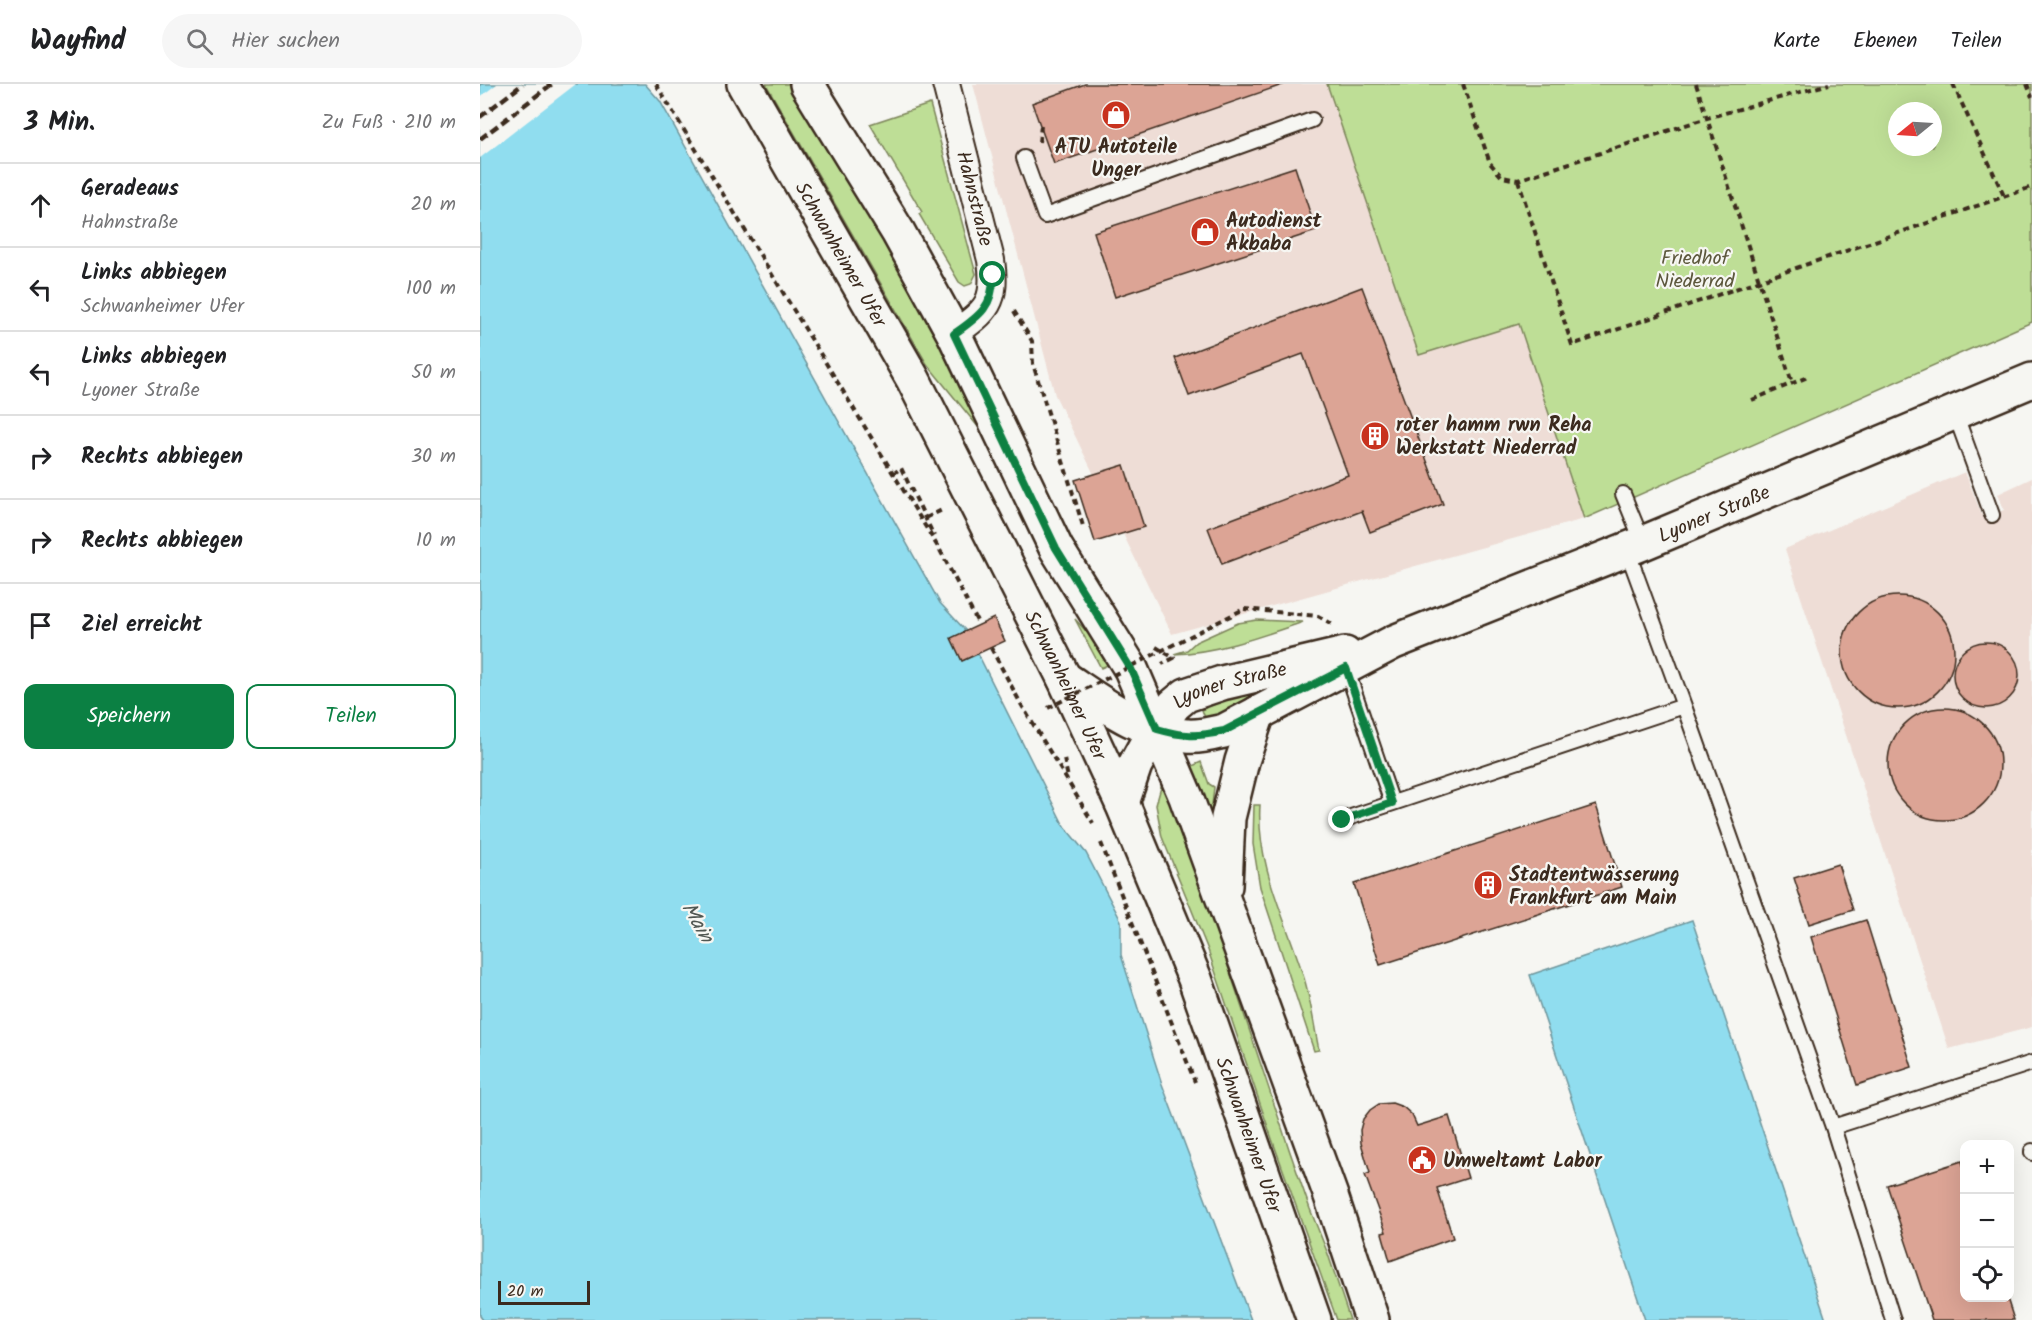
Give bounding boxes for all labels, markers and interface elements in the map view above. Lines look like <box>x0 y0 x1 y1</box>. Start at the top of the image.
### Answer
search box <box>162 14 582 68</box>
text: Wayfind <box>30 19 126 64</box>
text: Hier suchen <box>231 24 340 59</box>
icon: search <box>183 25 216 58</box>
text: Karte <box>1773 25 1820 58</box>
text: Ebenen <box>1853 25 1918 58</box>
text: Teilen <box>1951 25 2002 58</box>
shop icon: ATU Autoteile Unger <box>1100 99 1132 131</box>
text: 3 Min. <box>24 102 95 144</box>
north arrow <box>1888 102 1942 156</box>
text: Zu Fuß · 210 m <box>322 107 456 139</box>
place label: ATU Autoteile Unger <box>1055 132 1178 187</box>
street label: Hahnstraße <box>946 148 1001 250</box>
text: Geradeaus <box>81 172 179 207</box>
street label: Schwanheimer Ufer <box>785 176 895 335</box>
icon: ahead <box>24 189 57 222</box>
text: 20 m <box>410 189 456 221</box>
place label: Autodienst Akbaba <box>1226 206 1323 261</box>
text: Hahnstraße <box>81 207 178 239</box>
shop icon: Autodienst Akbaba <box>1189 216 1221 248</box>
park label: Friedhof Niederrad <box>1656 243 1735 298</box>
text: Links abbiegen <box>81 256 227 291</box>
route start <box>979 261 1005 287</box>
icon: left <box>24 273 57 306</box>
text: 100 m <box>406 273 456 305</box>
text: Schwanheimer Ufer <box>81 291 244 323</box>
text: Links abbiegen <box>81 340 227 375</box>
icon: left <box>24 357 57 390</box>
text: 50 m <box>411 357 456 389</box>
text: Lyoner Straße <box>81 375 200 407</box>
place label: roter hamm rwn Reha Werkstatt Niederrad <box>1396 410 1591 465</box>
building icon: roter hamm rwn Reha Werkstatt Niederrad <box>1359 420 1391 452</box>
text: Rechts abbiegen <box>81 440 243 475</box>
icon: right <box>24 441 57 474</box>
text: 30 m <box>411 441 456 473</box>
street label: Lyoner Straße <box>1654 477 1776 553</box>
text: Rechts abbiegen <box>81 524 243 559</box>
icon: right <box>24 525 57 558</box>
text: 10 m <box>416 525 456 557</box>
street label: Schwanheimer Ufer <box>1014 605 1115 767</box>
text: Ziel erreicht <box>81 608 202 643</box>
icon: arrive <box>24 609 57 642</box>
street label: Lyoner Straße <box>1166 654 1290 718</box>
button: Speichern <box>24 684 234 749</box>
button: Teilen <box>246 684 456 749</box>
route end <box>1328 806 1354 832</box>
place label: Stadtentwässerung Frankfurt am Main <box>1509 860 1680 915</box>
building icon: Stadtentwässerung Frankfurt am Main <box>1472 869 1504 901</box>
water label: Main <box>672 896 723 951</box>
street label: Schwanheimer Ufer <box>1205 1053 1290 1219</box>
map controls <box>1960 1140 2014 1302</box>
button: + <box>1960 1140 2014 1194</box>
public building icon: Umweltamt Labor <box>1406 1144 1438 1176</box>
place label: Umweltamt Labor <box>1443 1146 1602 1178</box>
button: − <box>1960 1194 2014 1248</box>
button: locate <box>1960 1248 2014 1302</box>
scale bar <box>498 1278 590 1306</box>
text: 20 m <box>507 1279 543 1304</box>

